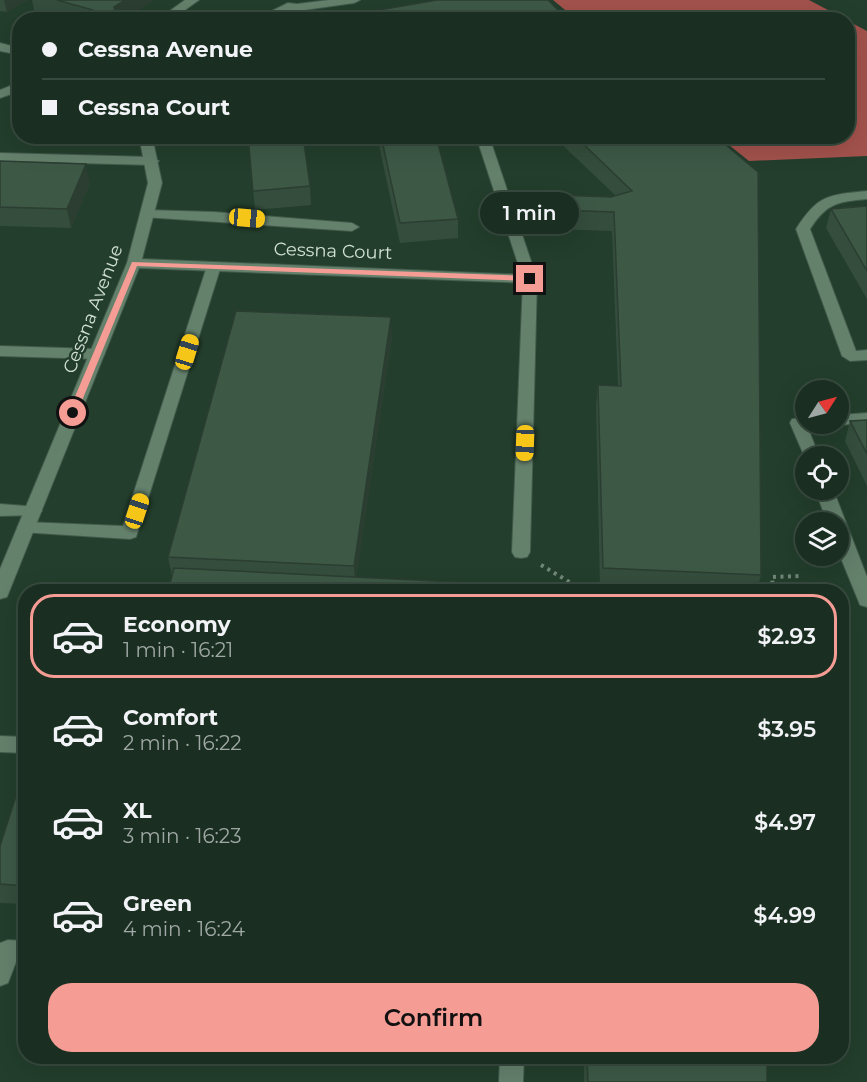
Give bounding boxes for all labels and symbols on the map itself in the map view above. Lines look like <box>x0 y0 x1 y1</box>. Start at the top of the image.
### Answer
callout: 1 min <box>480 192 580 234</box>
car <box>228 207 266 229</box>
street label: Cessna Court <box>273 238 393 264</box>
street label: Cessna Avenue <box>58 241 128 377</box>
route end <box>516 265 543 292</box>
car <box>173 332 201 372</box>
north arrow <box>795 380 849 434</box>
route start <box>59 399 86 426</box>
car <box>515 425 535 461</box>
car <box>123 491 151 531</box>

